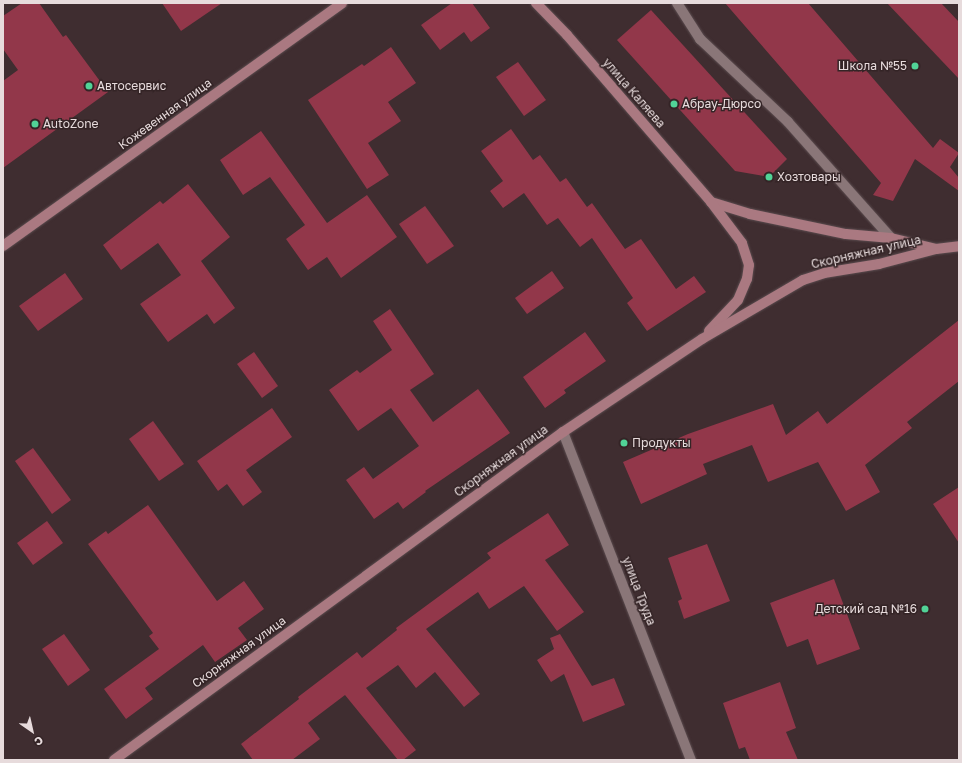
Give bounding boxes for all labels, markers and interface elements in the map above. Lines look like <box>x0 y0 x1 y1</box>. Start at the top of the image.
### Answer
street label: улица Каляева <box>600 55 668 131</box>
place label: Школа №55 <box>838 59 907 73</box>
marker: Школа №55 <box>910 61 920 71</box>
street label: Кожевенная улица <box>116 75 214 153</box>
place label: Автосервис <box>97 79 166 93</box>
marker: Автосервис <box>84 81 94 91</box>
place label: Абрау-Дюрсо <box>682 97 761 111</box>
marker: Абрау-Дюрсо <box>669 99 679 109</box>
place label: AutoZone <box>43 117 99 131</box>
marker: AutoZone <box>30 119 40 129</box>
place label: Хозтовары <box>777 170 841 184</box>
marker: Хозтовары <box>764 172 774 182</box>
street label: Скорняжная улица <box>810 232 922 272</box>
street label: Скорняжная улица <box>451 422 551 500</box>
place label: Продукты <box>632 436 691 450</box>
marker: Продукты <box>619 438 629 448</box>
street label: улица Труда <box>619 555 659 627</box>
place label: Детский сад №16 <box>815 602 917 616</box>
marker: Детский сад №16 <box>920 604 930 614</box>
street label: Скорняжная улица <box>189 613 289 691</box>
north arrow <box>12 711 52 751</box>
text: С <box>32 734 46 749</box>

